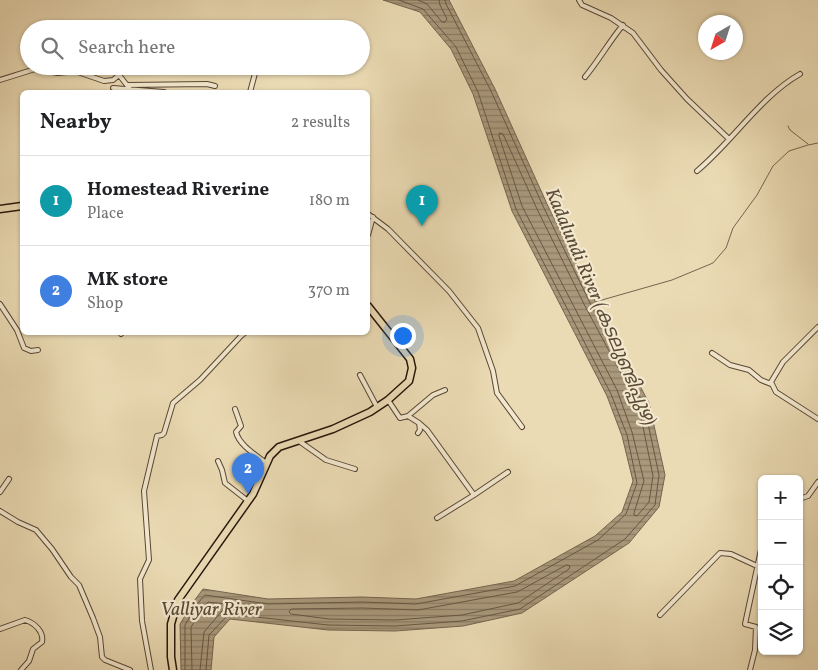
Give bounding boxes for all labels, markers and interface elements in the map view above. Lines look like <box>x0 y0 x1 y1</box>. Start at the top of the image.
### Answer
north arrow <box>698 15 743 60</box>
search box <box>20 20 370 75</box>
icon: search <box>38 34 66 62</box>
text: Search here <box>78 35 175 61</box>
text: Nearby <box>40 108 111 137</box>
text: 2 results <box>291 112 350 134</box>
text: Homestead Riverine <box>87 177 269 203</box>
water label: Kadalundi River (കടലുണ്ടിപ്പുഴ) <box>538 184 662 430</box>
pin: 1 <box>406 185 438 226</box>
text: 1 <box>53 190 59 212</box>
text: 180 m <box>309 190 350 212</box>
text: Place <box>87 203 124 225</box>
text: MK store <box>87 267 168 293</box>
text: 2 <box>52 280 60 302</box>
text: 370 m <box>308 280 350 302</box>
text: Shop <box>87 293 123 315</box>
your location <box>390 323 416 349</box>
pin: 2 <box>232 453 264 494</box>
map controls <box>758 475 803 655</box>
button: + <box>758 475 803 520</box>
button: − <box>758 520 803 565</box>
button: locate <box>758 565 803 610</box>
water label: Valliyar River <box>160 597 263 623</box>
button: layers <box>758 610 803 655</box>

